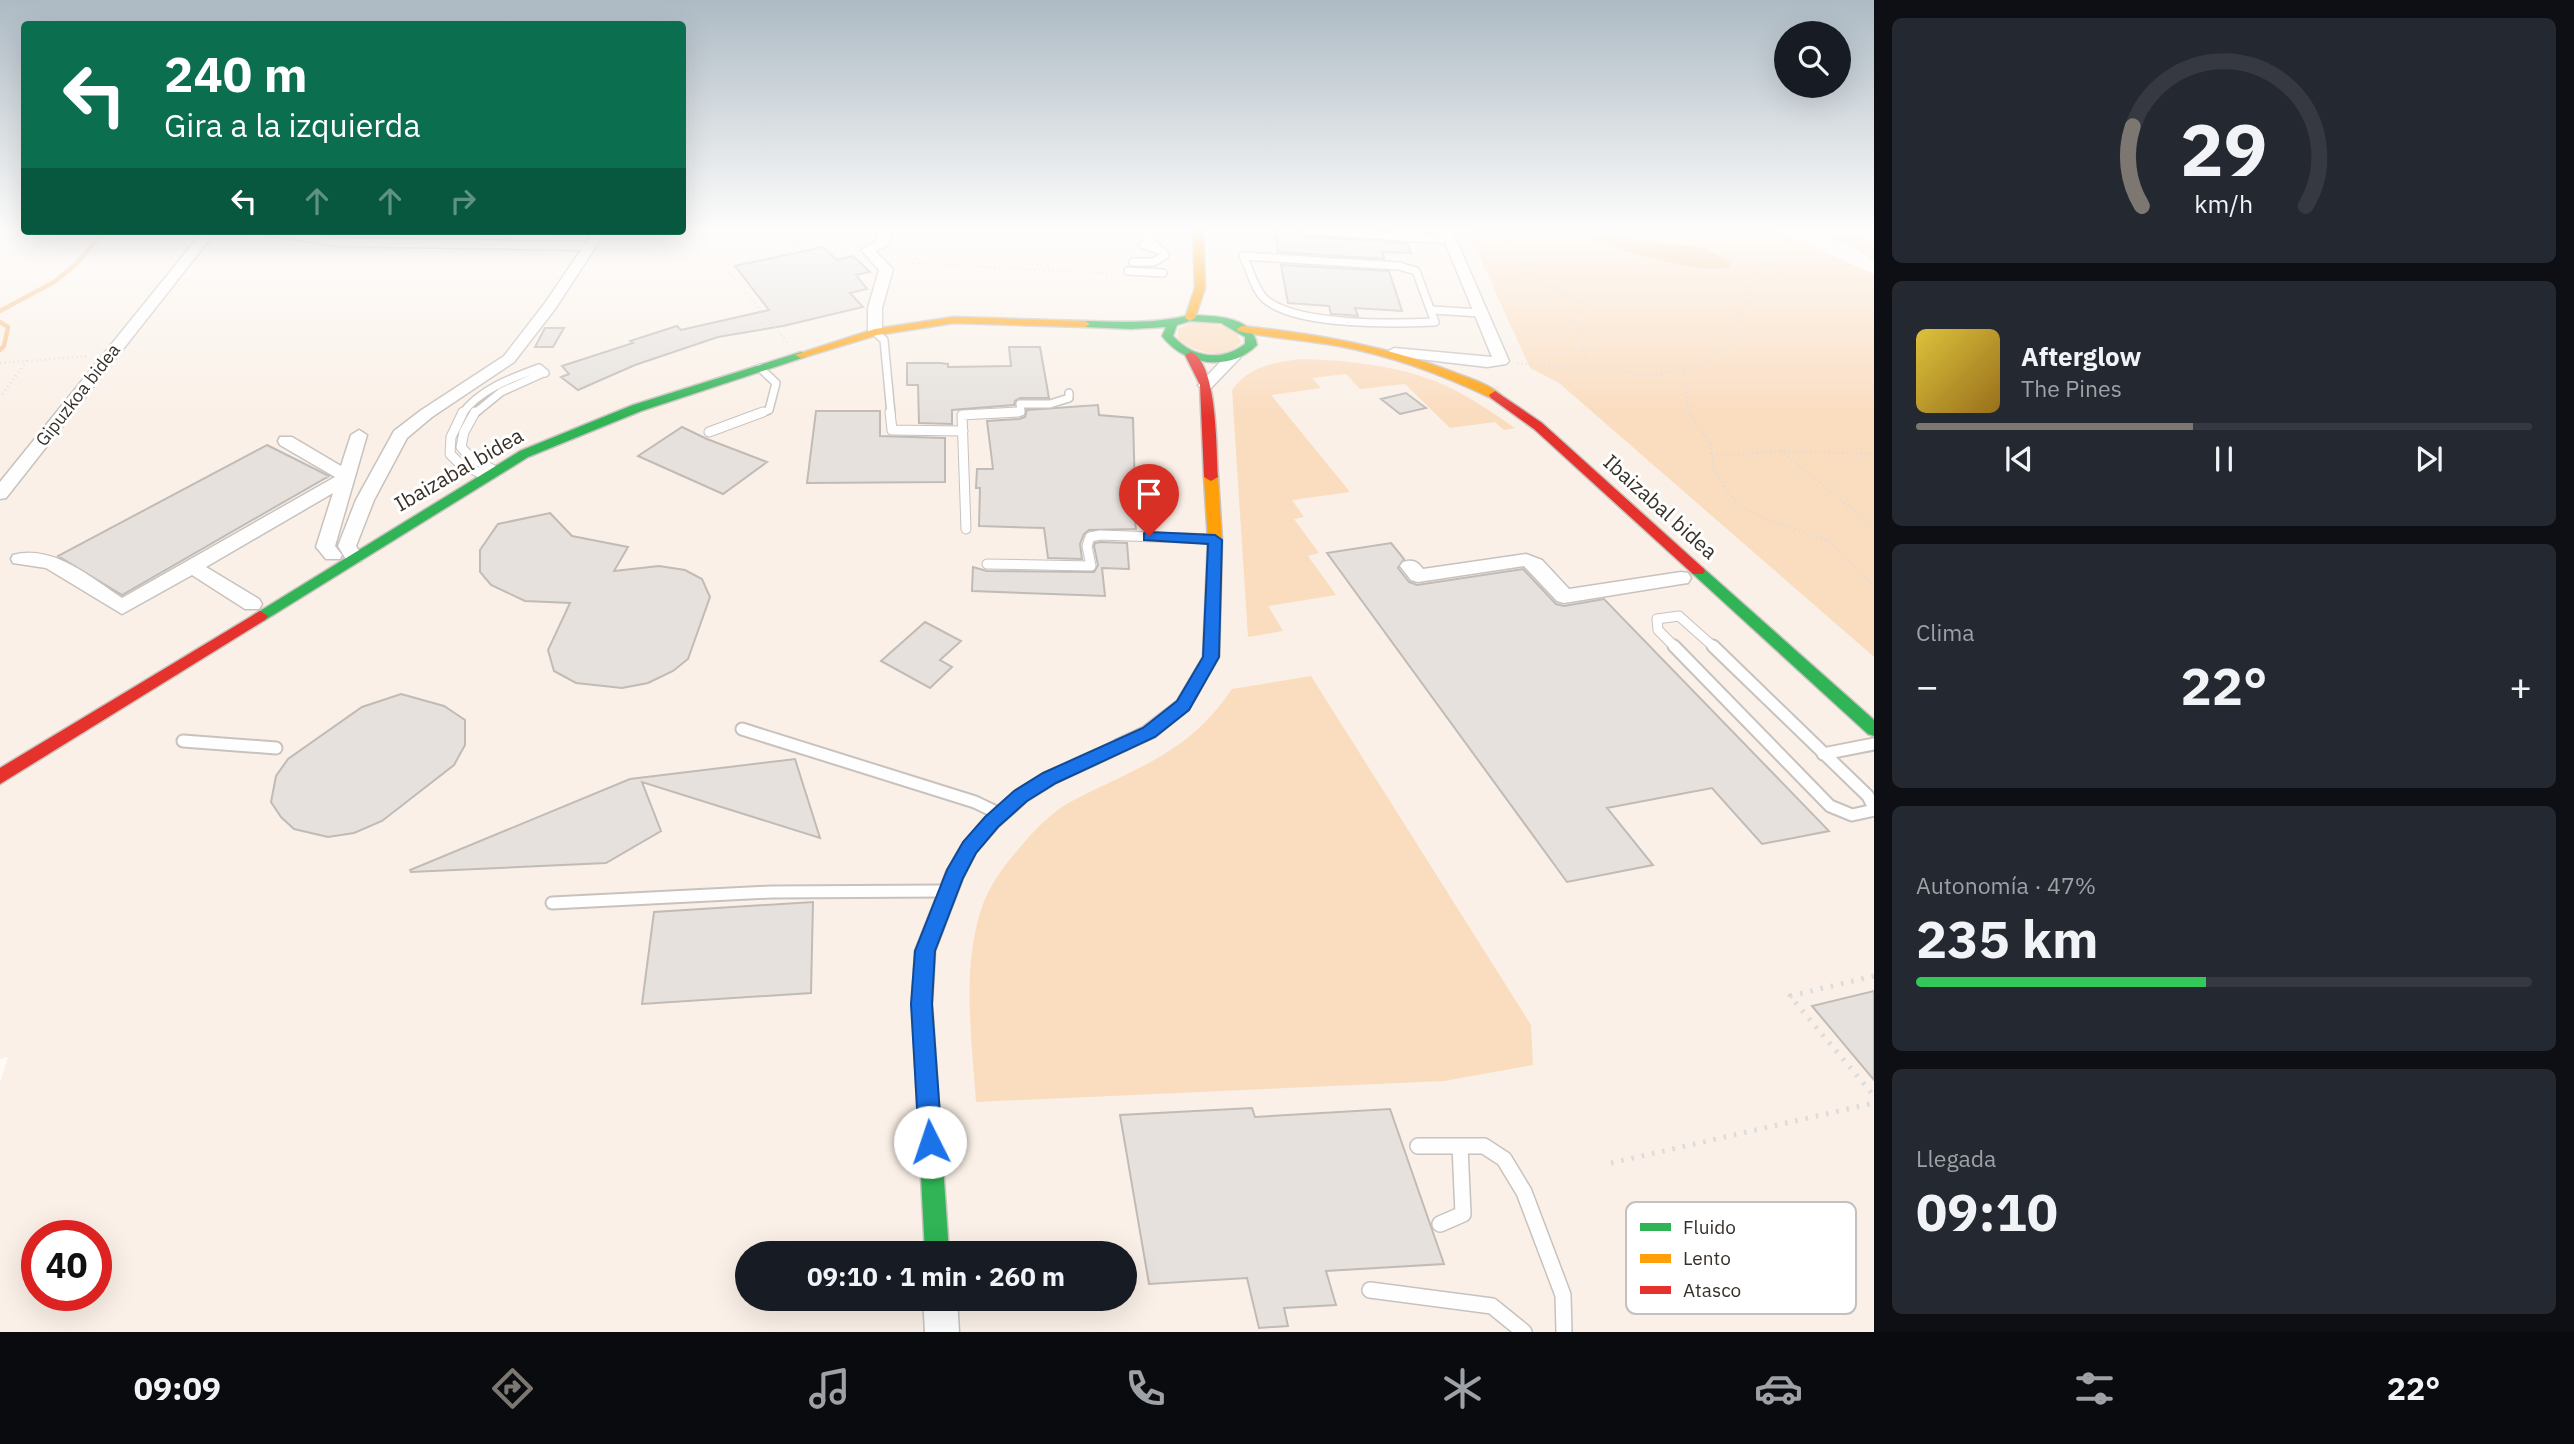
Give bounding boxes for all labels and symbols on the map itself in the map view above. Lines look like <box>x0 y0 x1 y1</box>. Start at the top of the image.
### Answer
street label: Gipuzkoa bidea <box>30 338 125 451</box>
street label: Ibaizabal bidea <box>389 421 528 517</box>
street label: Ibaizabal bidea <box>1598 448 1724 565</box>
pin <box>1119 464 1179 536</box>
position arrow <box>893 1105 967 1179</box>
legend <box>1626 1202 1856 1314</box>
text: Fluido <box>1683 1215 1736 1239</box>
speed limit sign: 40 <box>21 1220 112 1311</box>
text: Lento <box>1683 1246 1731 1270</box>
text: Atasco <box>1683 1278 1741 1302</box>

